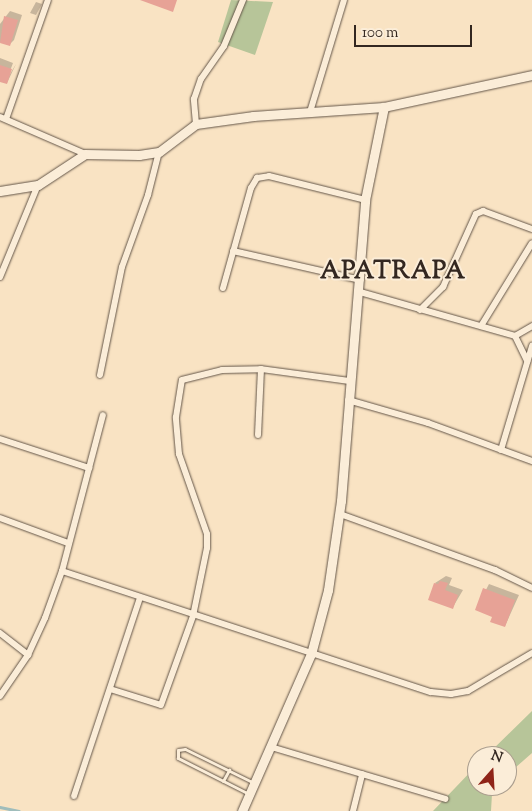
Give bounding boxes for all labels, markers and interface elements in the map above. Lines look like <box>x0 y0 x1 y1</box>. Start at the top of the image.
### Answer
scale bar <box>357 15 474 47</box>
text: 100 m <box>362 23 398 44</box>
district label: APATRAPA <box>319 257 467 287</box>
north arrow <box>467 746 517 796</box>
text: N <box>488 746 505 769</box>

